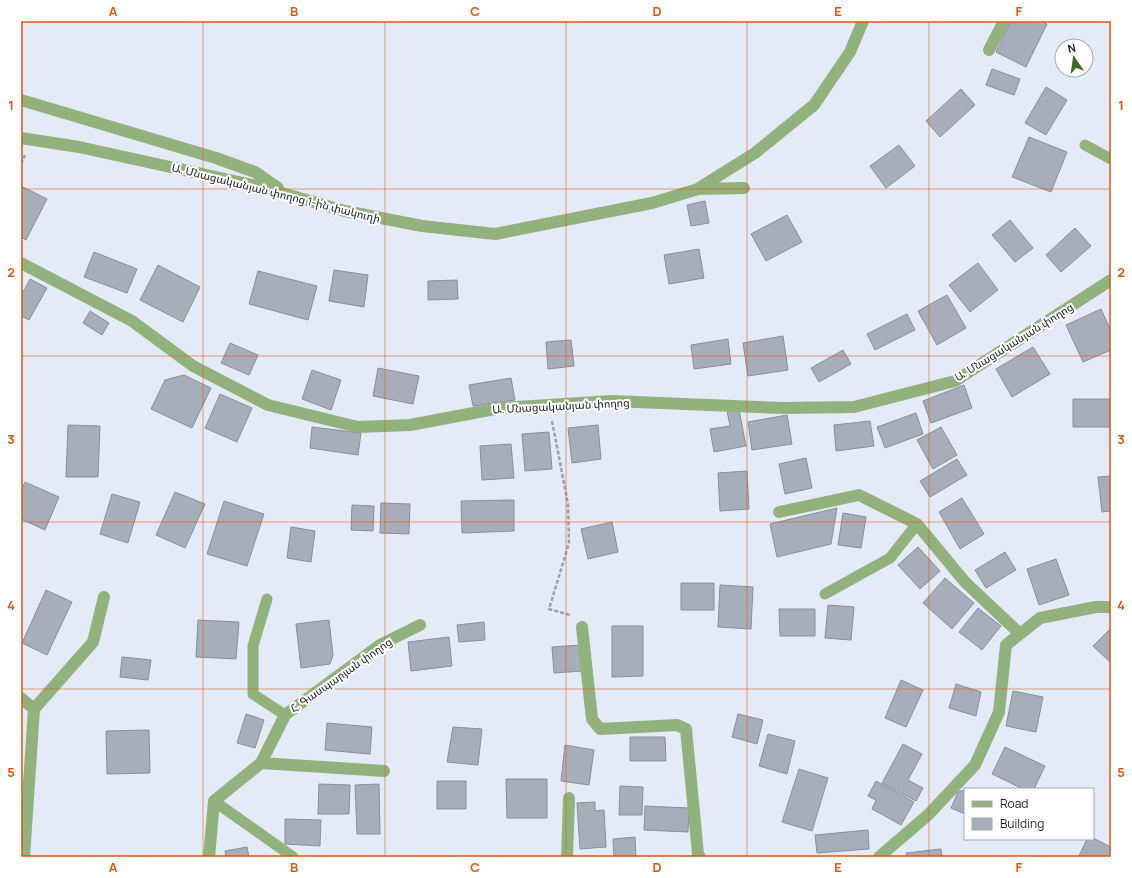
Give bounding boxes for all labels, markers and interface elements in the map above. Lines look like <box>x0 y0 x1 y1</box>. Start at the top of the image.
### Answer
text: A <box>109 2 118 20</box>
text: B <box>290 2 298 20</box>
text: C <box>470 2 480 20</box>
text: D <box>652 2 662 20</box>
text: E <box>834 2 842 20</box>
text: F <box>1016 2 1023 20</box>
north arrow <box>1054 38 1094 78</box>
text: N <box>1066 40 1077 56</box>
text: 1 <box>8 96 14 114</box>
text: 1 <box>1118 96 1124 114</box>
street label: Ա. Մնացականյան փողոց 1-ին փակուղի <box>170 159 382 226</box>
text: 2 <box>7 263 15 281</box>
text: 2 <box>1117 263 1125 281</box>
street label: Ա. Մնացականյան փողոց <box>951 299 1076 384</box>
street label: Ա. Մնացականյան փողոց <box>492 394 630 417</box>
text: 3 <box>7 430 15 448</box>
text: 3 <box>1117 430 1125 448</box>
text: 4 <box>7 596 15 614</box>
text: 4 <box>1117 596 1125 614</box>
street label: Հ. Գասպարյան փողոց <box>287 634 395 716</box>
text: 5 <box>7 763 15 781</box>
text: 5 <box>1117 763 1125 781</box>
legend <box>964 788 1094 840</box>
text: Road <box>1000 795 1028 812</box>
text: Building <box>1000 815 1044 832</box>
text: A <box>109 858 118 876</box>
text: B <box>290 858 298 876</box>
text: C <box>470 858 480 876</box>
text: D <box>652 858 662 876</box>
text: E <box>834 858 842 876</box>
text: F <box>1016 858 1023 876</box>

